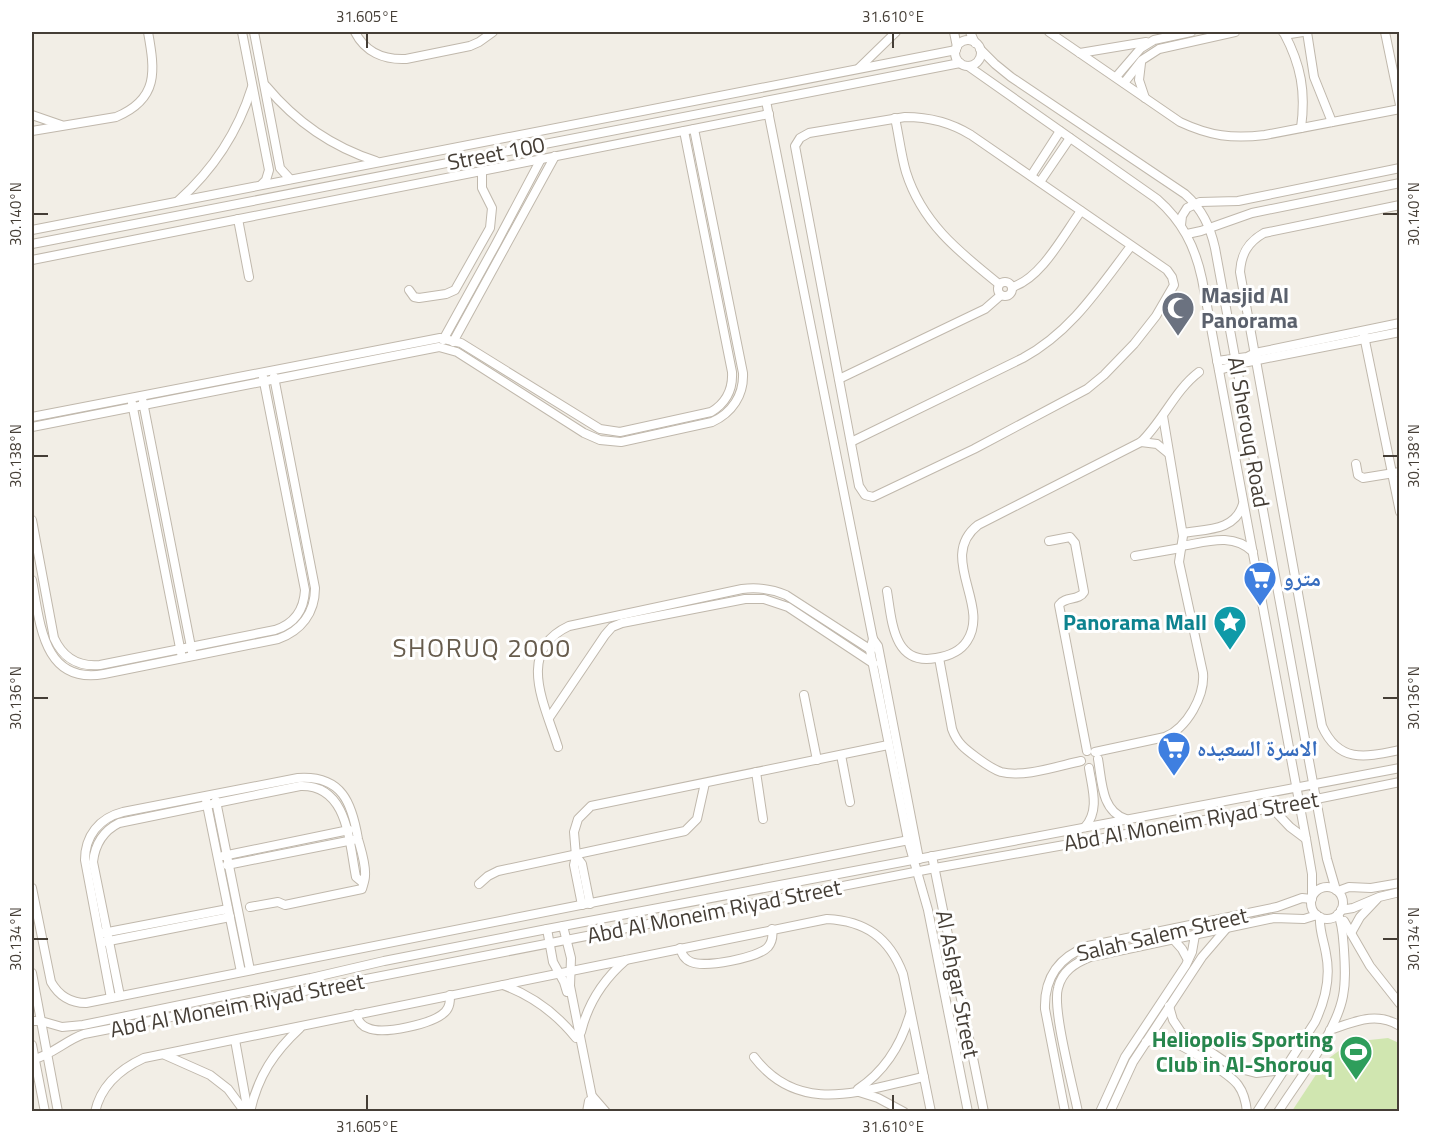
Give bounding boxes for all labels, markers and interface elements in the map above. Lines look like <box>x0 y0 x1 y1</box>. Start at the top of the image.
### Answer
text: 31.605°E <box>336 5 398 28</box>
text: 31.610°E <box>862 5 924 28</box>
street label: Street 100 <box>444 127 548 179</box>
text: 30.140°N <box>4 182 27 246</box>
text: 30.140°N <box>1402 182 1425 246</box>
place label: Masjid Al Panorama <box>1201 278 1298 337</box>
mosque icon: Masjid Al Panorama <box>1160 290 1196 337</box>
street label: Al Sherouq Road <box>1219 354 1279 510</box>
text: 30.138°N <box>4 424 27 488</box>
text: 30.138°N <box>1402 424 1425 488</box>
supermarket icon: مترو <box>1242 560 1278 607</box>
place label: مترو <box>1283 561 1321 595</box>
place icon: Panorama Mall <box>1212 604 1248 651</box>
place label: Panorama Mall <box>1063 605 1207 639</box>
district label: SHORUQ 2000 <box>392 628 572 667</box>
text: 30.136°N <box>4 666 27 730</box>
text: 30.136°N <box>1402 666 1425 730</box>
supermarket icon: الاسرة السعيده <box>1156 730 1192 777</box>
place label: الاسرة السعيده <box>1197 731 1318 765</box>
street label: Abd Al Moneim Riyad Street <box>1061 782 1321 860</box>
street label: Abd Al Moneim Riyad Street <box>584 870 844 952</box>
street label: Salah Salem Street <box>1073 898 1251 970</box>
text: 30.134°N <box>4 907 27 971</box>
street label: Al Ashgar Street <box>927 907 989 1061</box>
text: 30.134°N <box>1402 907 1425 971</box>
street label: Abd Al Moneim Riyad Street <box>107 964 367 1046</box>
place label: Heliopolis Sporting Club in Al-Shorouq <box>1152 1022 1333 1081</box>
sports icon: Heliopolis Sporting Club in Al-Shorouq <box>1338 1034 1374 1081</box>
text: 31.605°E <box>336 1115 398 1138</box>
text: 31.610°E <box>862 1115 924 1138</box>

